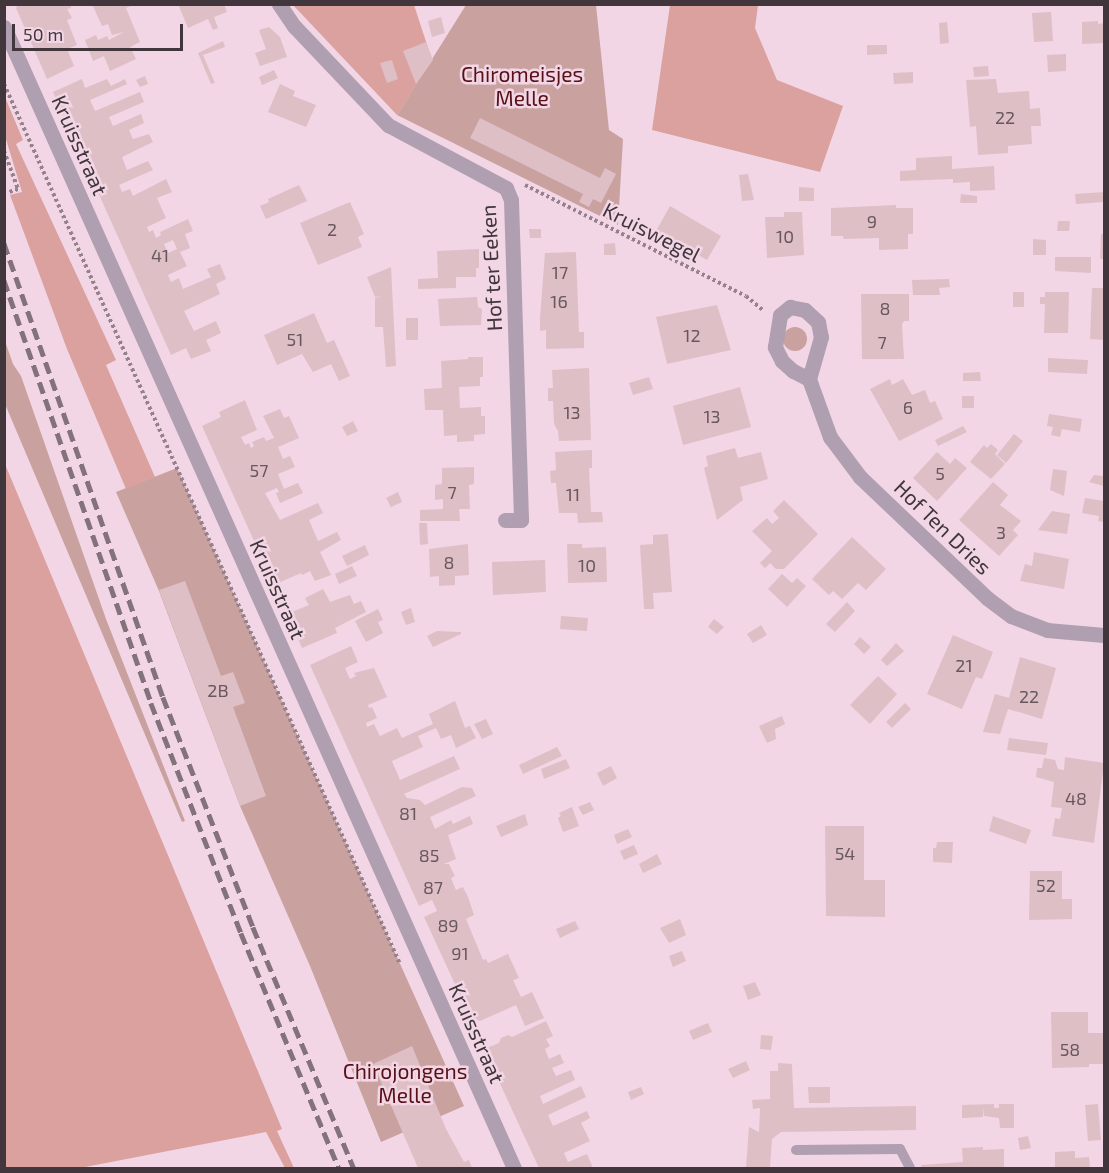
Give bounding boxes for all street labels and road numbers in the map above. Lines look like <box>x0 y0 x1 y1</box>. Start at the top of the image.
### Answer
street label: Kruisstraat <box>47 91 113 199</box>
street label: Kruiswegel <box>599 197 705 267</box>
street label: Hof ter Eeken <box>475 203 507 333</box>
street label: Hof Ten Dries <box>889 474 997 580</box>
street label: Kruisstraat <box>245 535 311 643</box>
street label: Kruisstraat <box>444 979 510 1087</box>

